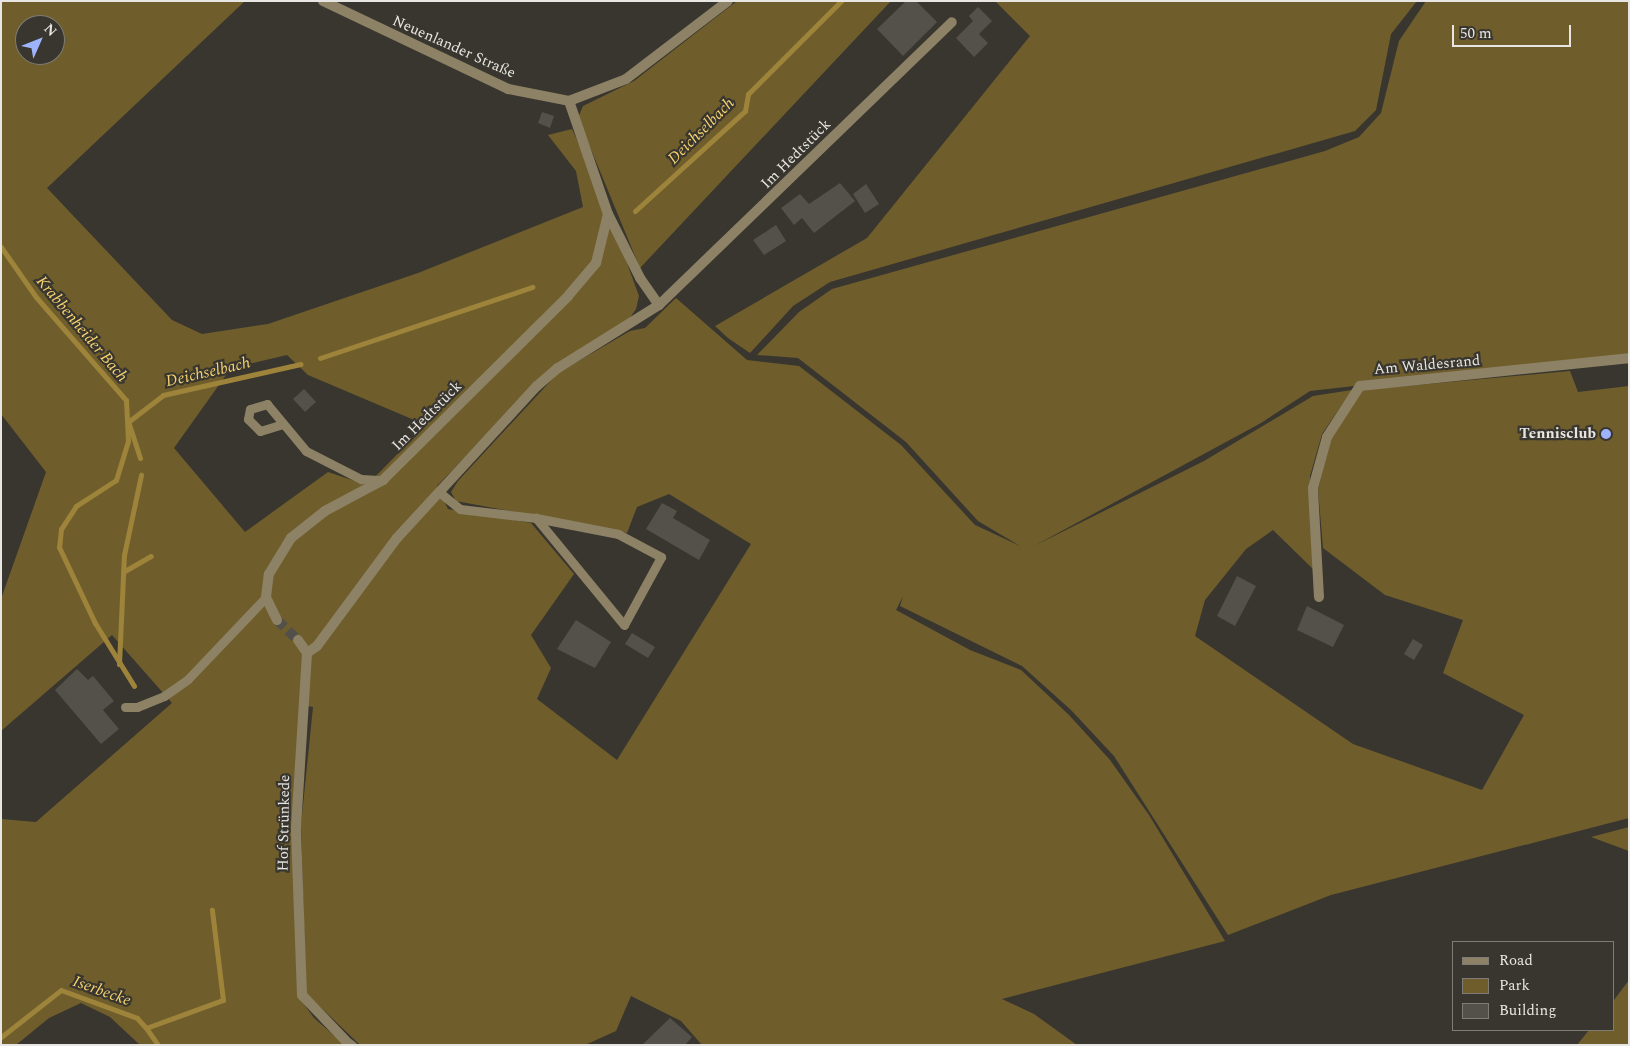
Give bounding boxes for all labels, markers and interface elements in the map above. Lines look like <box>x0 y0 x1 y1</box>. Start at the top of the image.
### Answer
street label: Neuenlander Straße <box>390 12 518 82</box>
north arrow <box>15 15 65 65</box>
scale bar <box>1455 15 1574 47</box>
text: N <box>39 19 62 41</box>
text: 50 m <box>1460 22 1492 45</box>
water label: Deichselbach <box>664 94 738 168</box>
street label: Im Hedtstück <box>757 115 835 193</box>
water label: Krabbenheider Bach <box>32 272 132 386</box>
street label: Am Waldesrand <box>1373 351 1481 379</box>
water label: Deichselbach <box>164 353 252 391</box>
street label: Im Hedtstück <box>388 377 466 455</box>
place label: Tennisclub <box>1519 425 1596 443</box>
marker: Tennisclub <box>1600 428 1612 440</box>
street label: Hof Strünkede <box>274 774 294 872</box>
legend <box>1452 941 1615 1031</box>
text: Road <box>1499 949 1533 972</box>
water label: Iserbecke <box>70 972 134 1010</box>
text: Park <box>1499 974 1530 997</box>
text: Building <box>1499 999 1556 1022</box>

